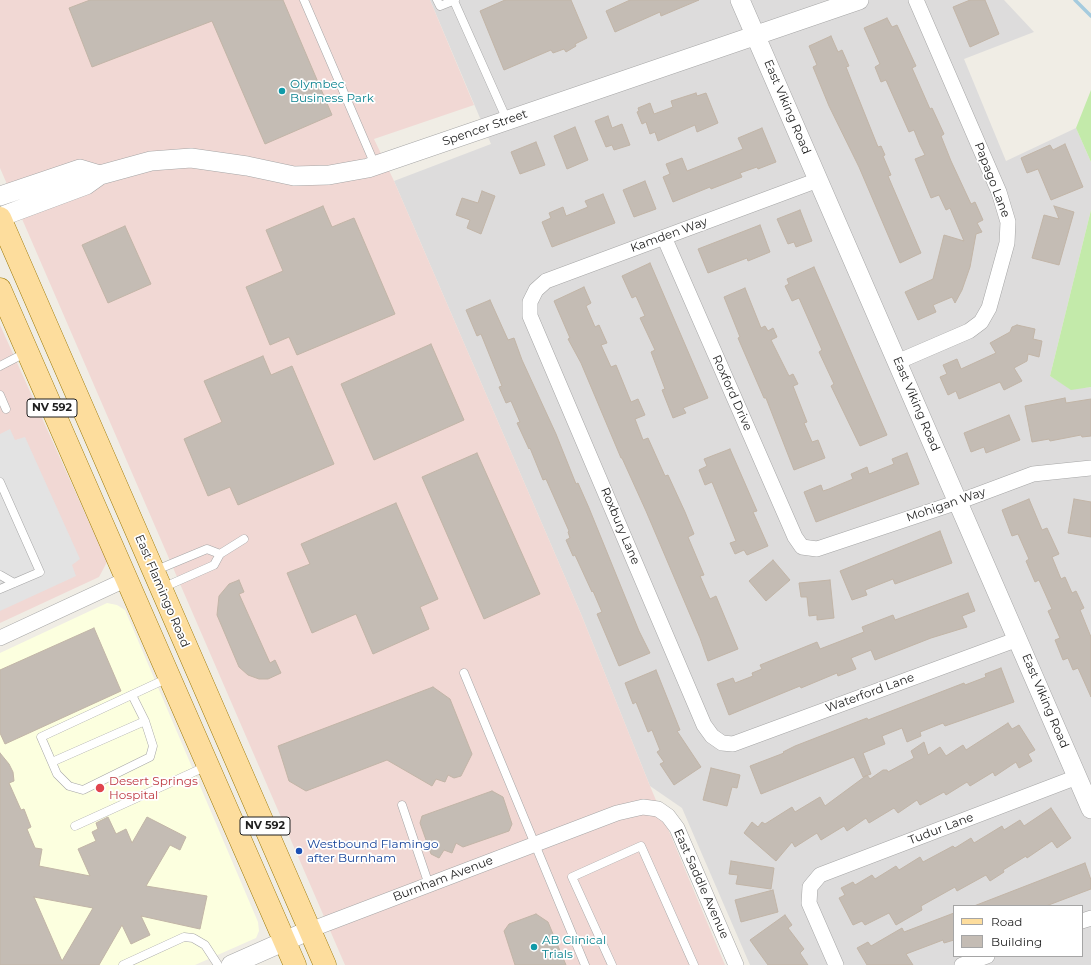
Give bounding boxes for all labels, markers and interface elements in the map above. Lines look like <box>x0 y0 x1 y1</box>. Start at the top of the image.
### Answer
street label: East Viking Road <box>761 57 813 157</box>
place label: Olymbec Business Park <box>290 77 374 105</box>
marker: Olymbec Business Park <box>277 86 287 96</box>
street label: Spencer Street <box>441 107 529 149</box>
street label: Papago Lane <box>971 141 1013 219</box>
street label: Kamden Way <box>629 214 709 256</box>
street label: Roxford Drive <box>709 353 755 433</box>
street label: East Viking Road <box>890 354 942 454</box>
road number: NV 592 <box>27 399 77 417</box>
street label: Roxbury Lane <box>597 485 643 567</box>
street label: Mohigan Way <box>904 485 988 525</box>
street label: East Flamingo Road <box>132 532 192 650</box>
street label: East Viking Road <box>1019 651 1071 751</box>
street label: Waterford Lane <box>824 670 916 716</box>
place label: Desert Springs Hospital <box>109 774 198 802</box>
marker: Desert Springs Hospital <box>94 782 106 794</box>
street label: Tudur Lane <box>906 810 976 848</box>
road number: NV 592 <box>240 817 290 835</box>
street label: East Saddle Avenue <box>670 827 732 941</box>
place label: Westbound Flamingo after Burnham <box>307 837 438 865</box>
marker: Westbound Flamingo after Burnham <box>294 846 304 856</box>
street label: Burnham Avenue <box>391 853 495 905</box>
legend <box>953 905 1083 957</box>
text: Road <box>991 914 1022 929</box>
place label: AB Clinical Trials <box>542 933 606 961</box>
text: Building <box>991 934 1042 949</box>
marker: AB Clinical Trials <box>529 942 539 952</box>

